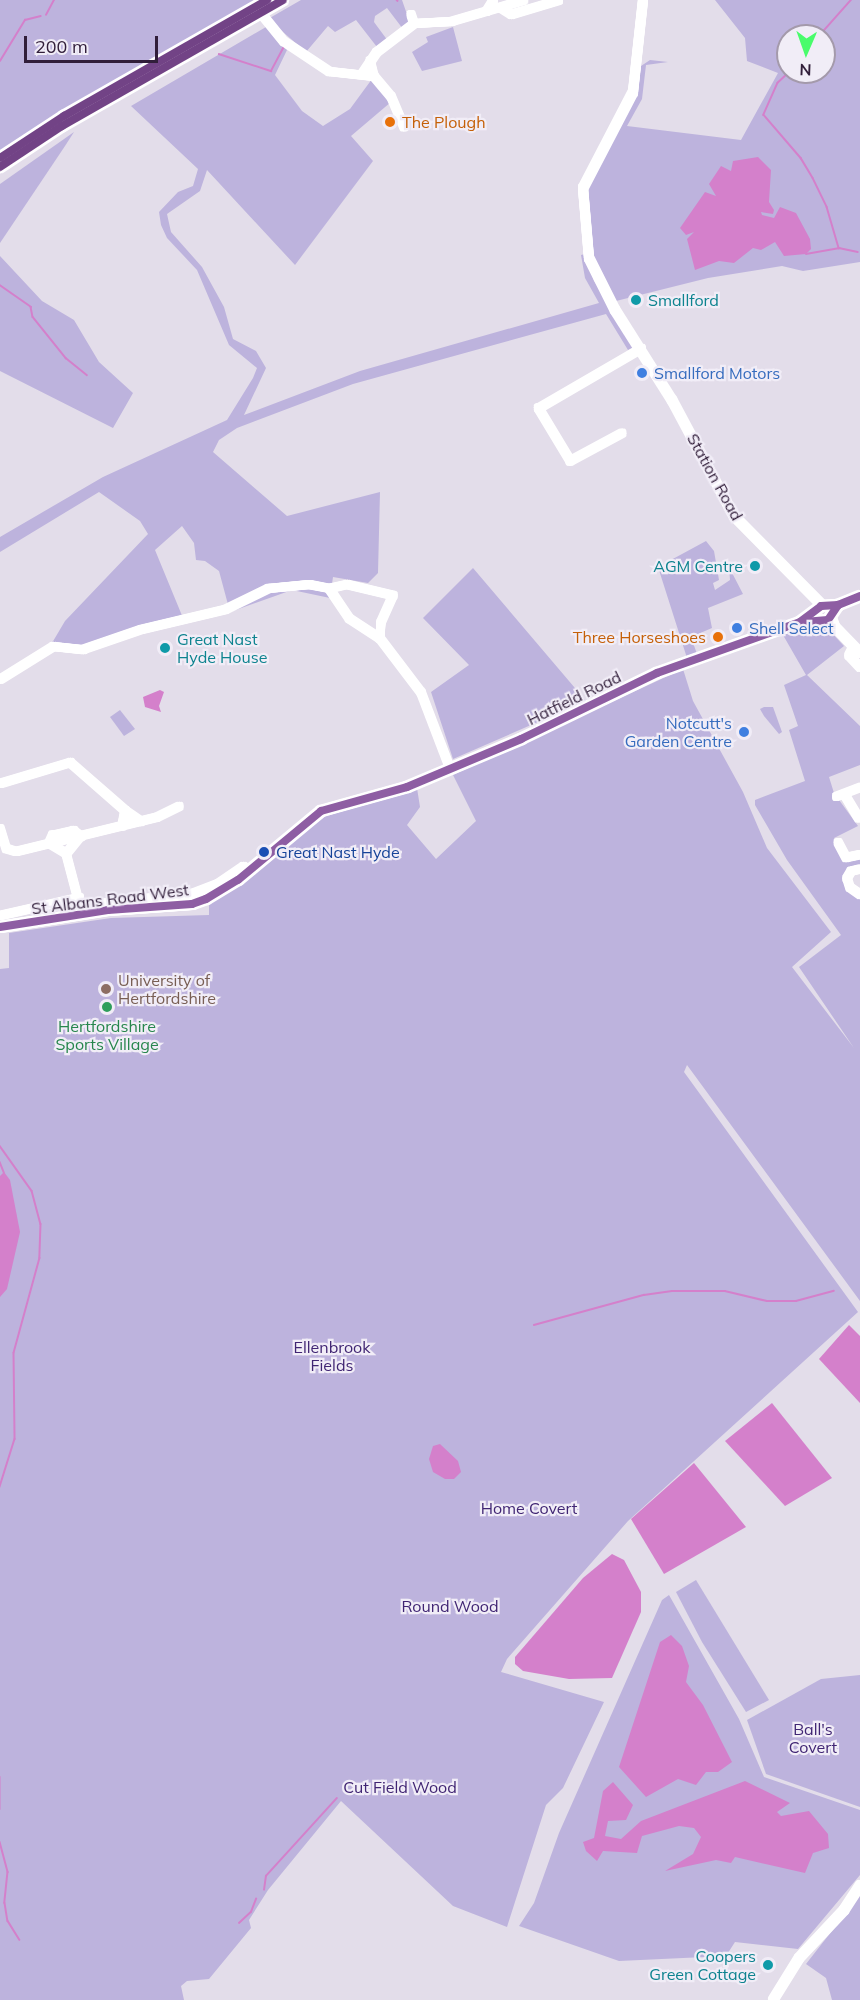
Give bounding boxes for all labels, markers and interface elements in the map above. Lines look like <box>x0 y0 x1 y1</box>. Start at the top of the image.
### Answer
scale bar <box>27 24 160 62</box>
north arrow <box>776 24 836 84</box>
text: 200 m <box>35 35 88 58</box>
text: N <box>799 60 812 80</box>
place label: The Plough <box>402 112 486 132</box>
marker: The Plough <box>383 115 397 129</box>
place label: Smallford <box>648 290 719 310</box>
marker: Smallford <box>629 293 643 307</box>
place label: Smallford Motors <box>654 363 780 383</box>
marker: Smallford Motors <box>635 366 649 380</box>
street label: Station Road <box>683 430 747 524</box>
place label: AGM Centre <box>653 556 743 576</box>
marker: AGM Centre <box>748 559 762 573</box>
place label: Shell Select <box>749 618 834 638</box>
marker: Shell Select <box>730 621 744 635</box>
place label: Three Horseshoes <box>573 627 706 647</box>
place label: Great Nast Hyde House <box>177 629 267 667</box>
marker: Three Horseshoes <box>711 630 725 644</box>
marker: Great Nast Hyde House <box>158 641 172 655</box>
street label: Hatfield Road <box>524 667 624 729</box>
place label: Notcutt's Garden Centre <box>625 713 732 751</box>
marker: Notcutt's Garden Centre <box>737 725 751 739</box>
place label: Great Nast Hyde <box>276 842 400 862</box>
marker: Great Nast Hyde <box>257 845 271 859</box>
street label: St Albans Road West <box>30 880 190 918</box>
place label: University of Hertfordshire <box>118 970 216 1008</box>
marker: University of Hertfordshire <box>99 982 113 996</box>
marker: Hertfordshire Sports Village <box>100 1000 114 1014</box>
place label: Hertfordshire Sports Village <box>55 1016 159 1054</box>
park label: Ellenbrook Fields <box>294 1337 370 1375</box>
park label: Home Covert <box>481 1498 577 1518</box>
park label: Round Wood <box>401 1596 499 1616</box>
park label: Ball's Covert <box>789 1719 837 1757</box>
park label: Cut Field Wood <box>343 1777 457 1797</box>
place label: Coopers Green Cottage <box>649 1946 756 1984</box>
marker: Coopers Green Cottage <box>761 1958 775 1972</box>

